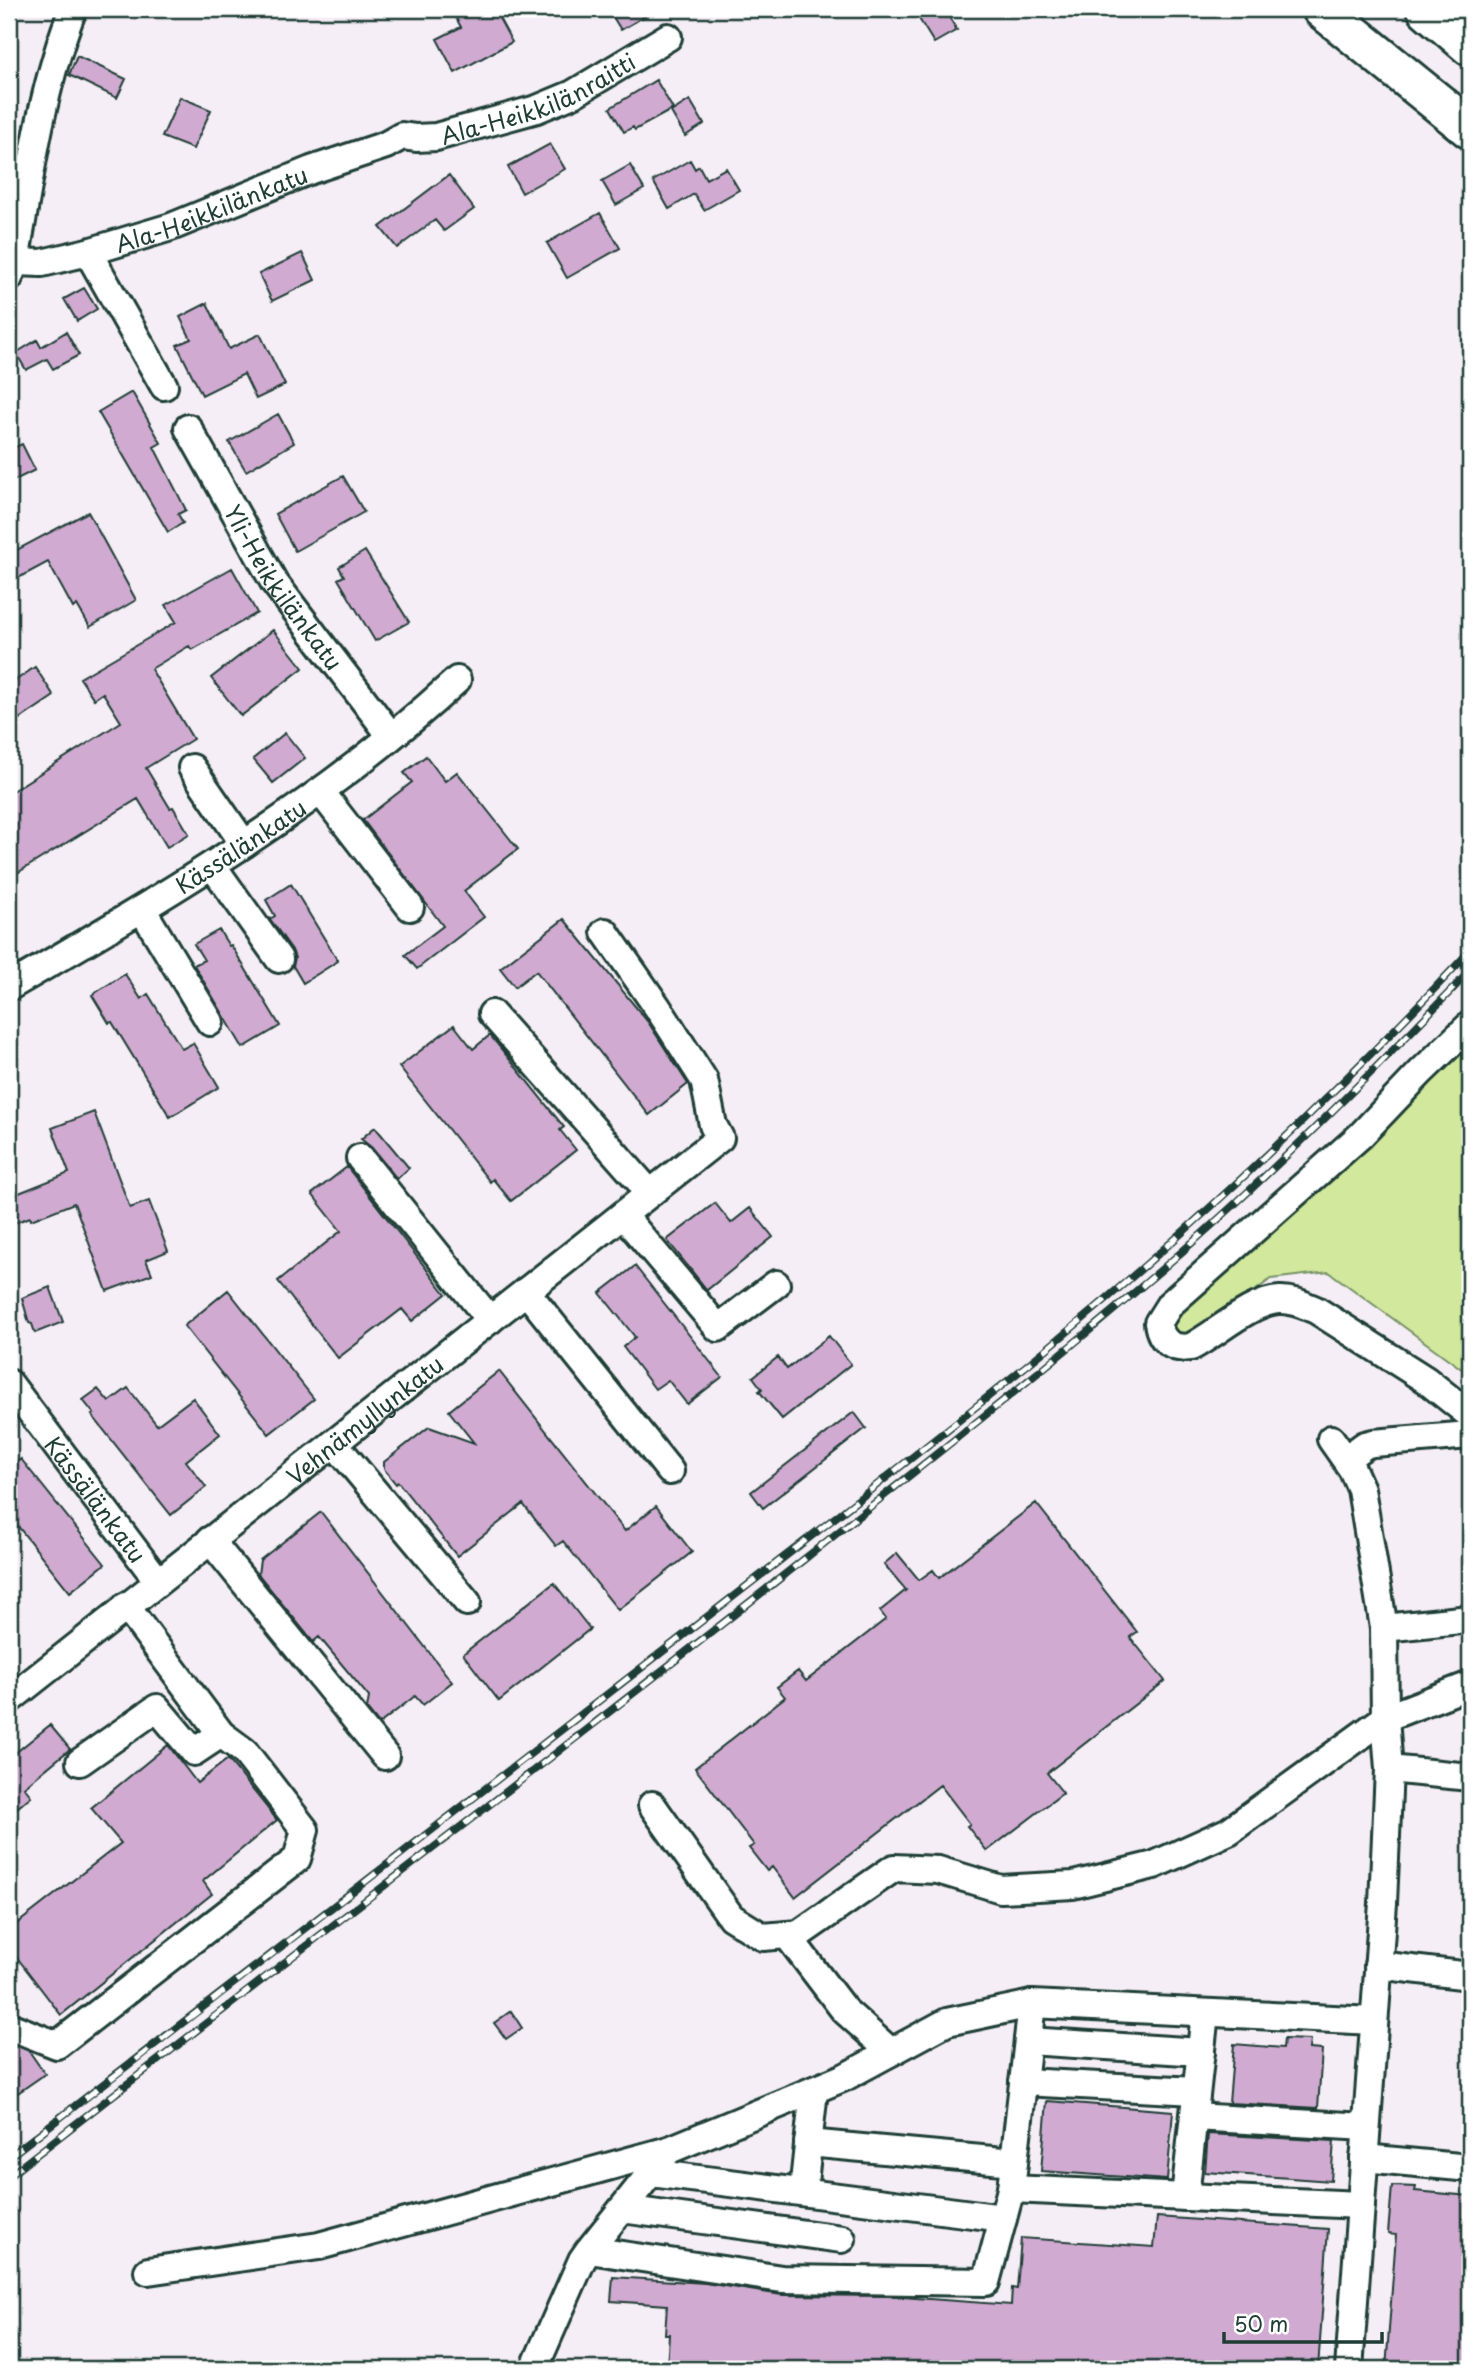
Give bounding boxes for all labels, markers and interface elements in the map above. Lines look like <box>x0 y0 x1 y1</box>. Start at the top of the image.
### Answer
street label: Ala-Heikkilänraitti <box>436 43 642 152</box>
street label: Ala-Heikkilänkatu <box>111 156 312 260</box>
street label: Yli-Heikkilänkatu <box>216 498 352 677</box>
street label: Kässälänkatu <box>168 790 313 902</box>
street label: Vehnämyllynkatu <box>279 1346 450 1492</box>
street label: Kässälänkatu <box>37 1428 155 1570</box>
scale bar <box>1224 2301 1381 2345</box>
text: 50 m <box>1234 2307 1288 2339</box>

